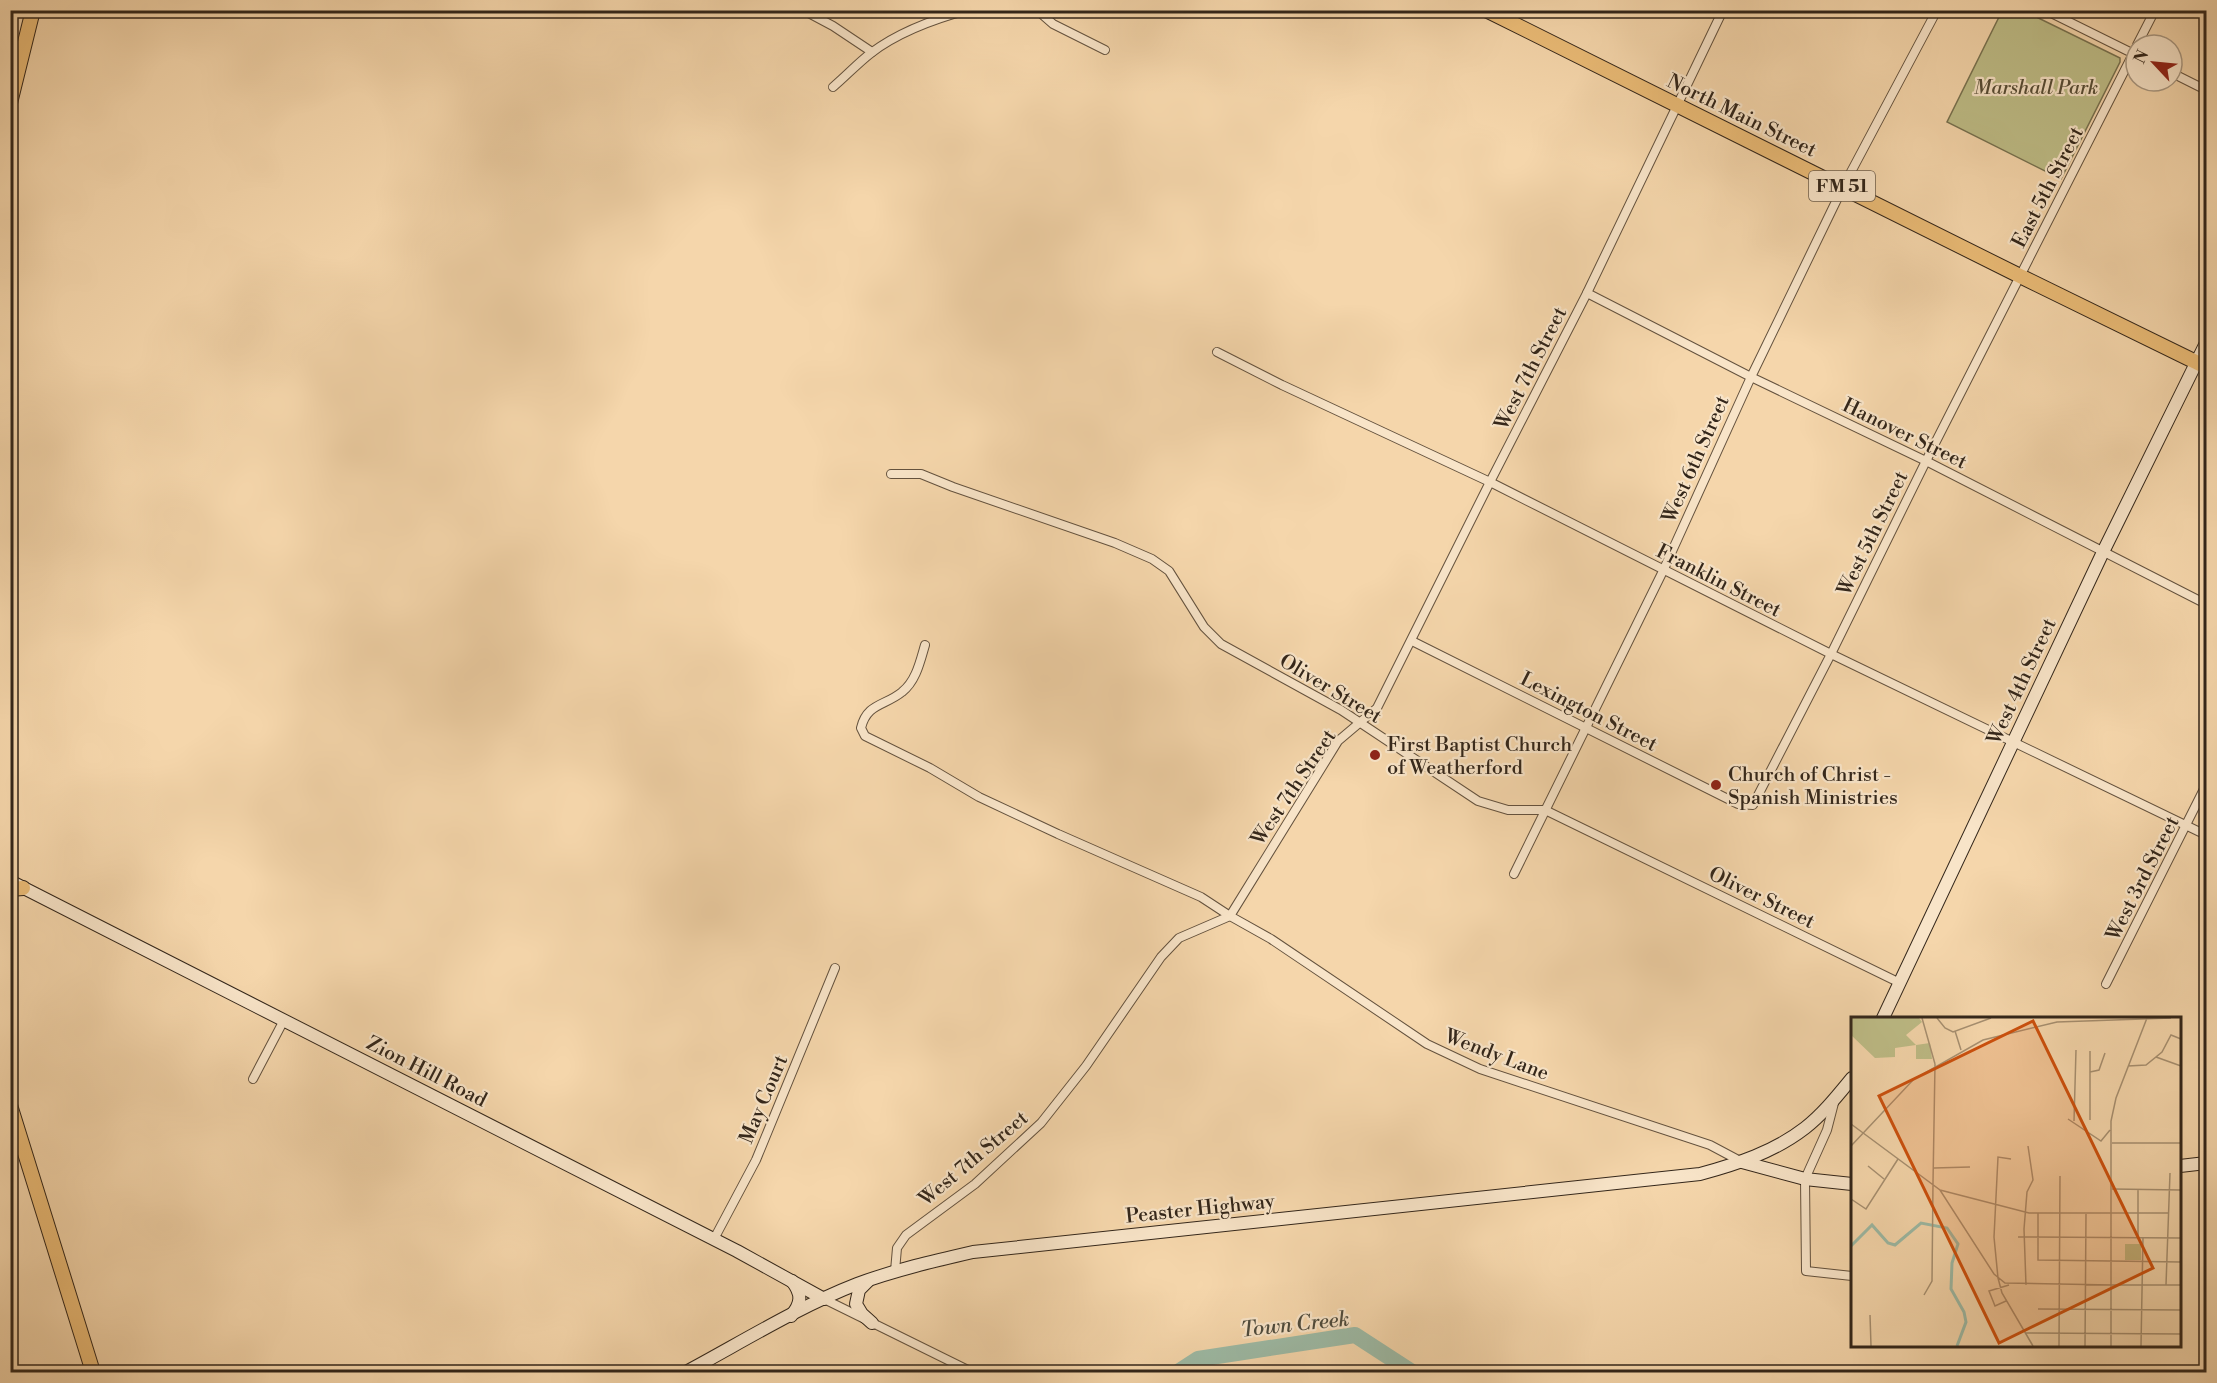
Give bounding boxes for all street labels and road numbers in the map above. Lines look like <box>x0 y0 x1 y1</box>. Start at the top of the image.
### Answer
street label: North Main Street <box>1663 69 1820 163</box>
street label: East 5th Street <box>2007 123 2090 253</box>
road number: FM 51 <box>1809 171 1875 201</box>
street label: West 7th Street <box>1489 303 1573 435</box>
street label: West 6th Street <box>1657 392 1736 528</box>
street label: Hanover Street <box>1838 393 1971 475</box>
street label: West 5th Street <box>1832 467 1914 601</box>
street label: Franklin Street <box>1652 539 1785 624</box>
street label: West 4th Street <box>1982 614 2063 750</box>
street label: Oliver Street <box>1275 649 1386 730</box>
street label: Lexington Street <box>1516 667 1661 758</box>
street label: West 7th Street <box>1246 725 1342 852</box>
street label: West 3rd Street <box>2101 812 2185 946</box>
street label: Oliver Street <box>1704 862 1818 935</box>
street label: Wendy Lane <box>1440 1024 1552 1087</box>
street label: Zion Hill Road <box>362 1031 491 1114</box>
street label: May Court <box>734 1051 794 1148</box>
street label: West 7th Street <box>914 1106 1034 1213</box>
street label: Peaster Highway <box>1124 1189 1276 1230</box>

